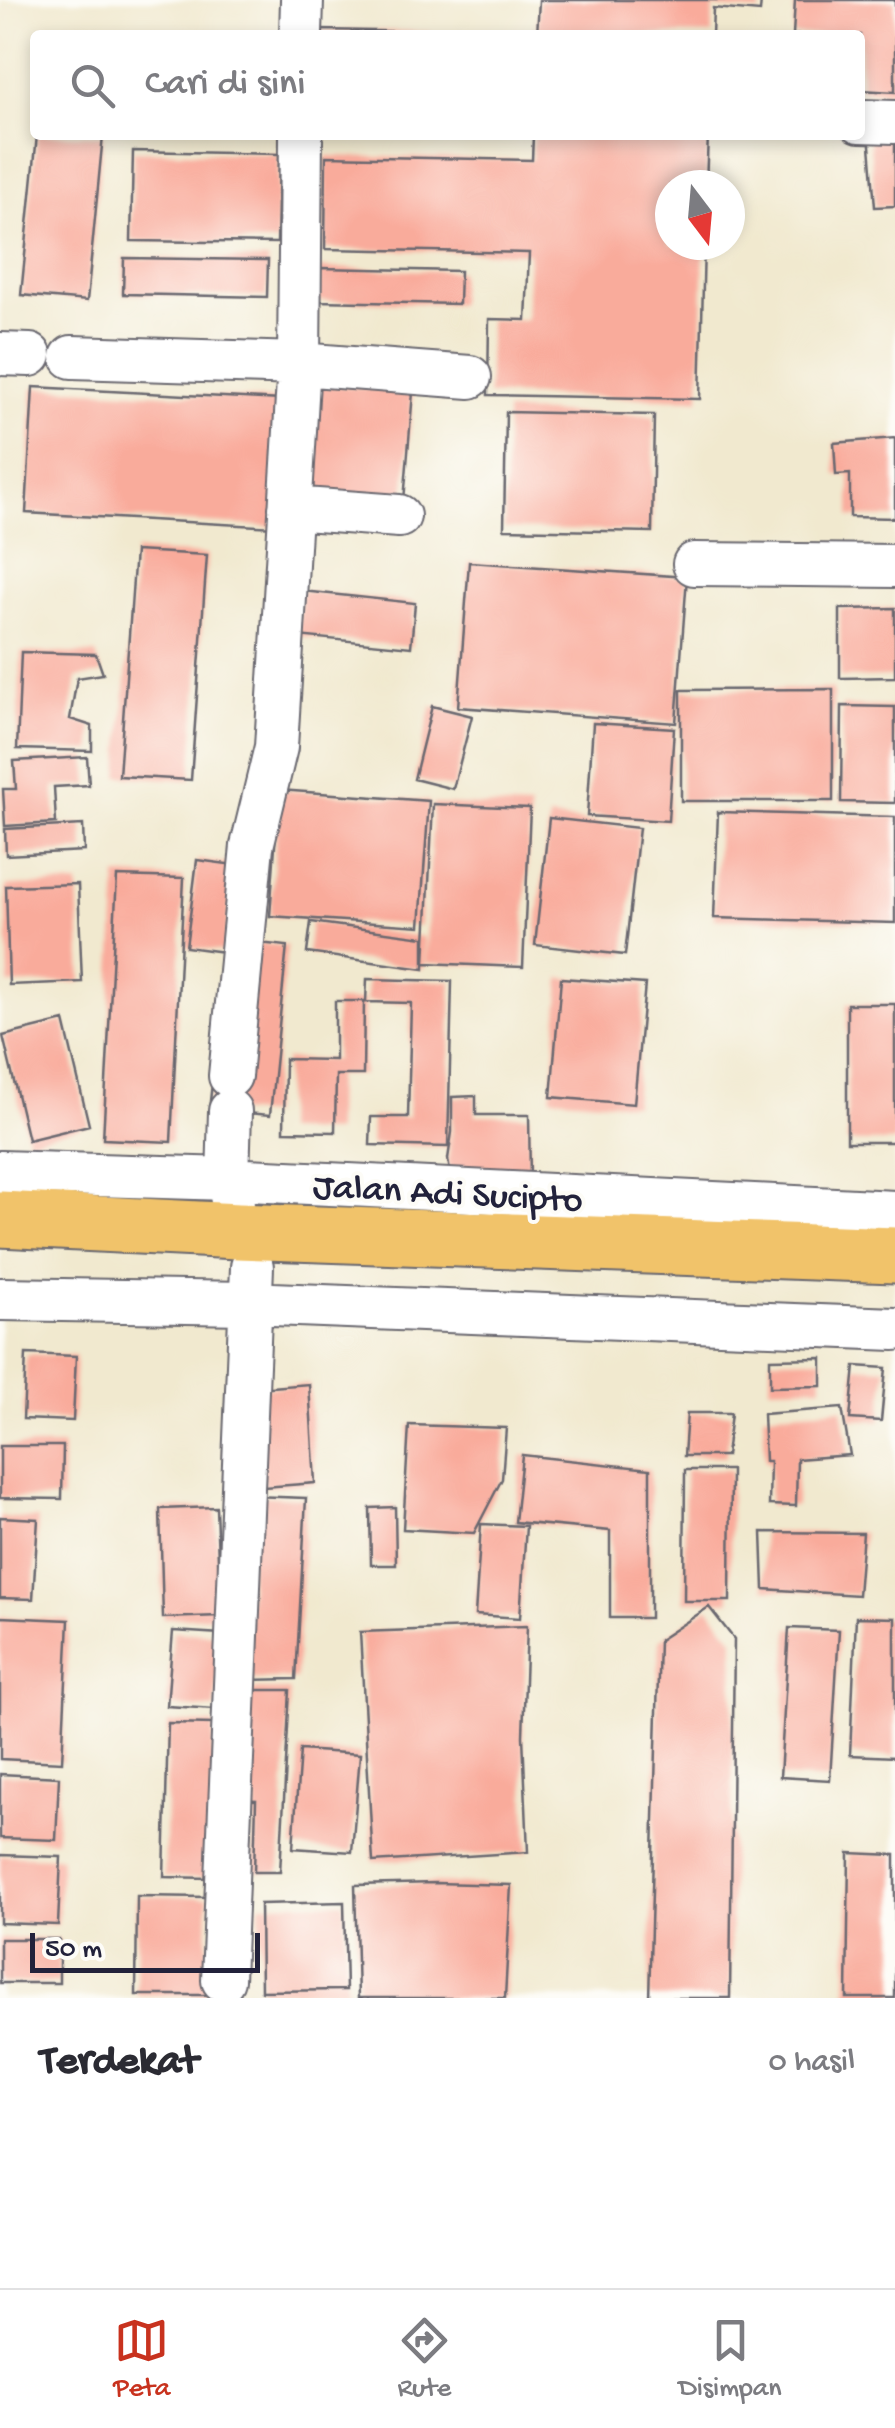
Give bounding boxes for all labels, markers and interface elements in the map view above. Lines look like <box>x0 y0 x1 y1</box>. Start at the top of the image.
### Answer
search box <box>30 30 865 140</box>
icon: search <box>65 58 120 113</box>
text: Cari di sini <box>145 63 305 107</box>
north arrow <box>655 170 745 260</box>
street label: Jalan Adi Sucipto <box>312 1167 584 1225</box>
scale bar <box>30 1928 260 1972</box>
text: 50 m <box>45 1934 102 1967</box>
text: Terdekat <box>40 2039 198 2088</box>
text: 0 hasil <box>769 2044 855 2082</box>
tab: Peta <box>113 2313 170 2406</box>
tab: Rute <box>397 2313 452 2406</box>
tab: Disimpan <box>678 2313 782 2406</box>

